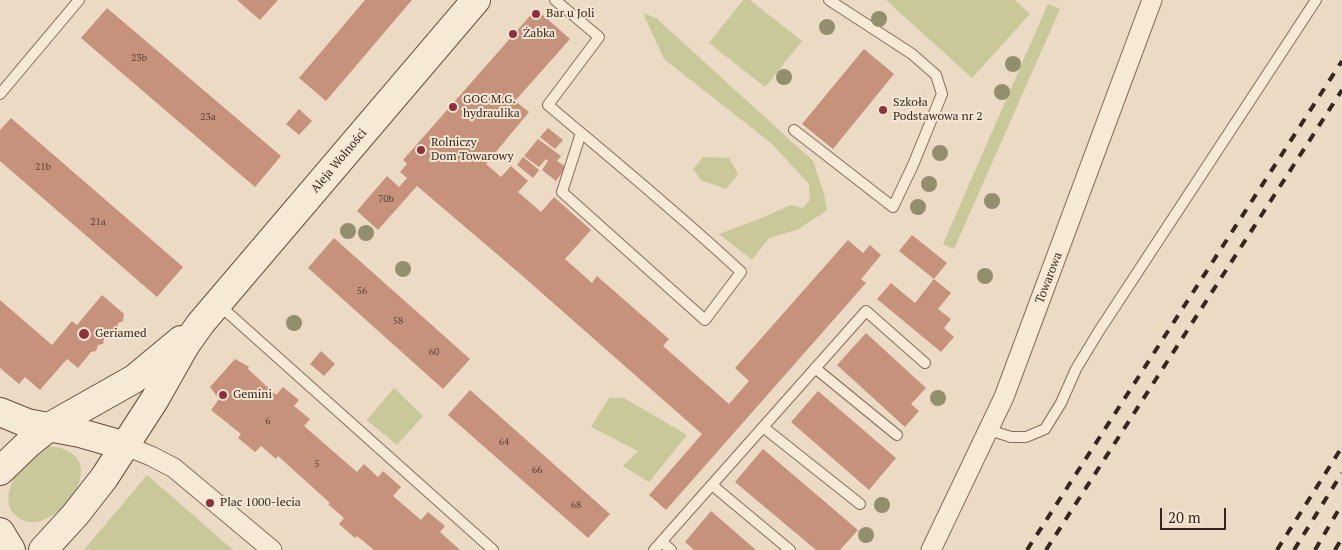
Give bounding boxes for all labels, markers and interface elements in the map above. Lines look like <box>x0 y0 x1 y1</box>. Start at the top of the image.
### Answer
place label: Bar u Joli <box>546 7 595 21</box>
marker: Bar u Joli <box>530 8 542 20</box>
place label: Żabka <box>523 27 555 41</box>
marker: Żabka <box>507 28 519 40</box>
house number: 23b <box>131 52 147 64</box>
place label: GOC M.G. hydraulika <box>463 93 520 121</box>
place label: Szkoła Podstawowa nr 2 <box>893 96 983 124</box>
marker: GOC M.G. hydraulika <box>447 101 459 113</box>
marker: Szkoła Podstawowa nr 2 <box>877 104 889 116</box>
house number: 23a <box>200 111 216 123</box>
street label: Aleja Wolności <box>308 126 370 196</box>
place label: Rolniczy Dom Towarowy <box>431 136 514 164</box>
marker: Rolniczy Dom Towarowy <box>415 144 427 156</box>
house number: 21b <box>35 161 51 173</box>
house number: 70b <box>378 193 394 205</box>
house number: 21a <box>90 216 106 228</box>
street label: Towarowa <box>1033 250 1065 306</box>
house number: 56 <box>357 285 367 297</box>
house number: 58 <box>393 315 403 327</box>
marker: Geriamed <box>77 327 91 341</box>
place label: Geriamed <box>95 327 147 341</box>
house number: 60 <box>429 346 439 358</box>
place label: Gemini <box>233 388 272 402</box>
marker: Gemini <box>217 389 229 401</box>
house number: 6 <box>265 415 271 427</box>
house number: 64 <box>499 436 509 448</box>
house number: 5 <box>314 458 320 470</box>
house number: 66 <box>532 464 542 476</box>
place label: Plac 1000-lecia <box>220 496 301 510</box>
marker: Plac 1000-lecia <box>204 497 216 509</box>
scale bar <box>1162 498 1228 530</box>
house number: 68 <box>571 499 581 511</box>
text: 20 m <box>1168 507 1201 527</box>

